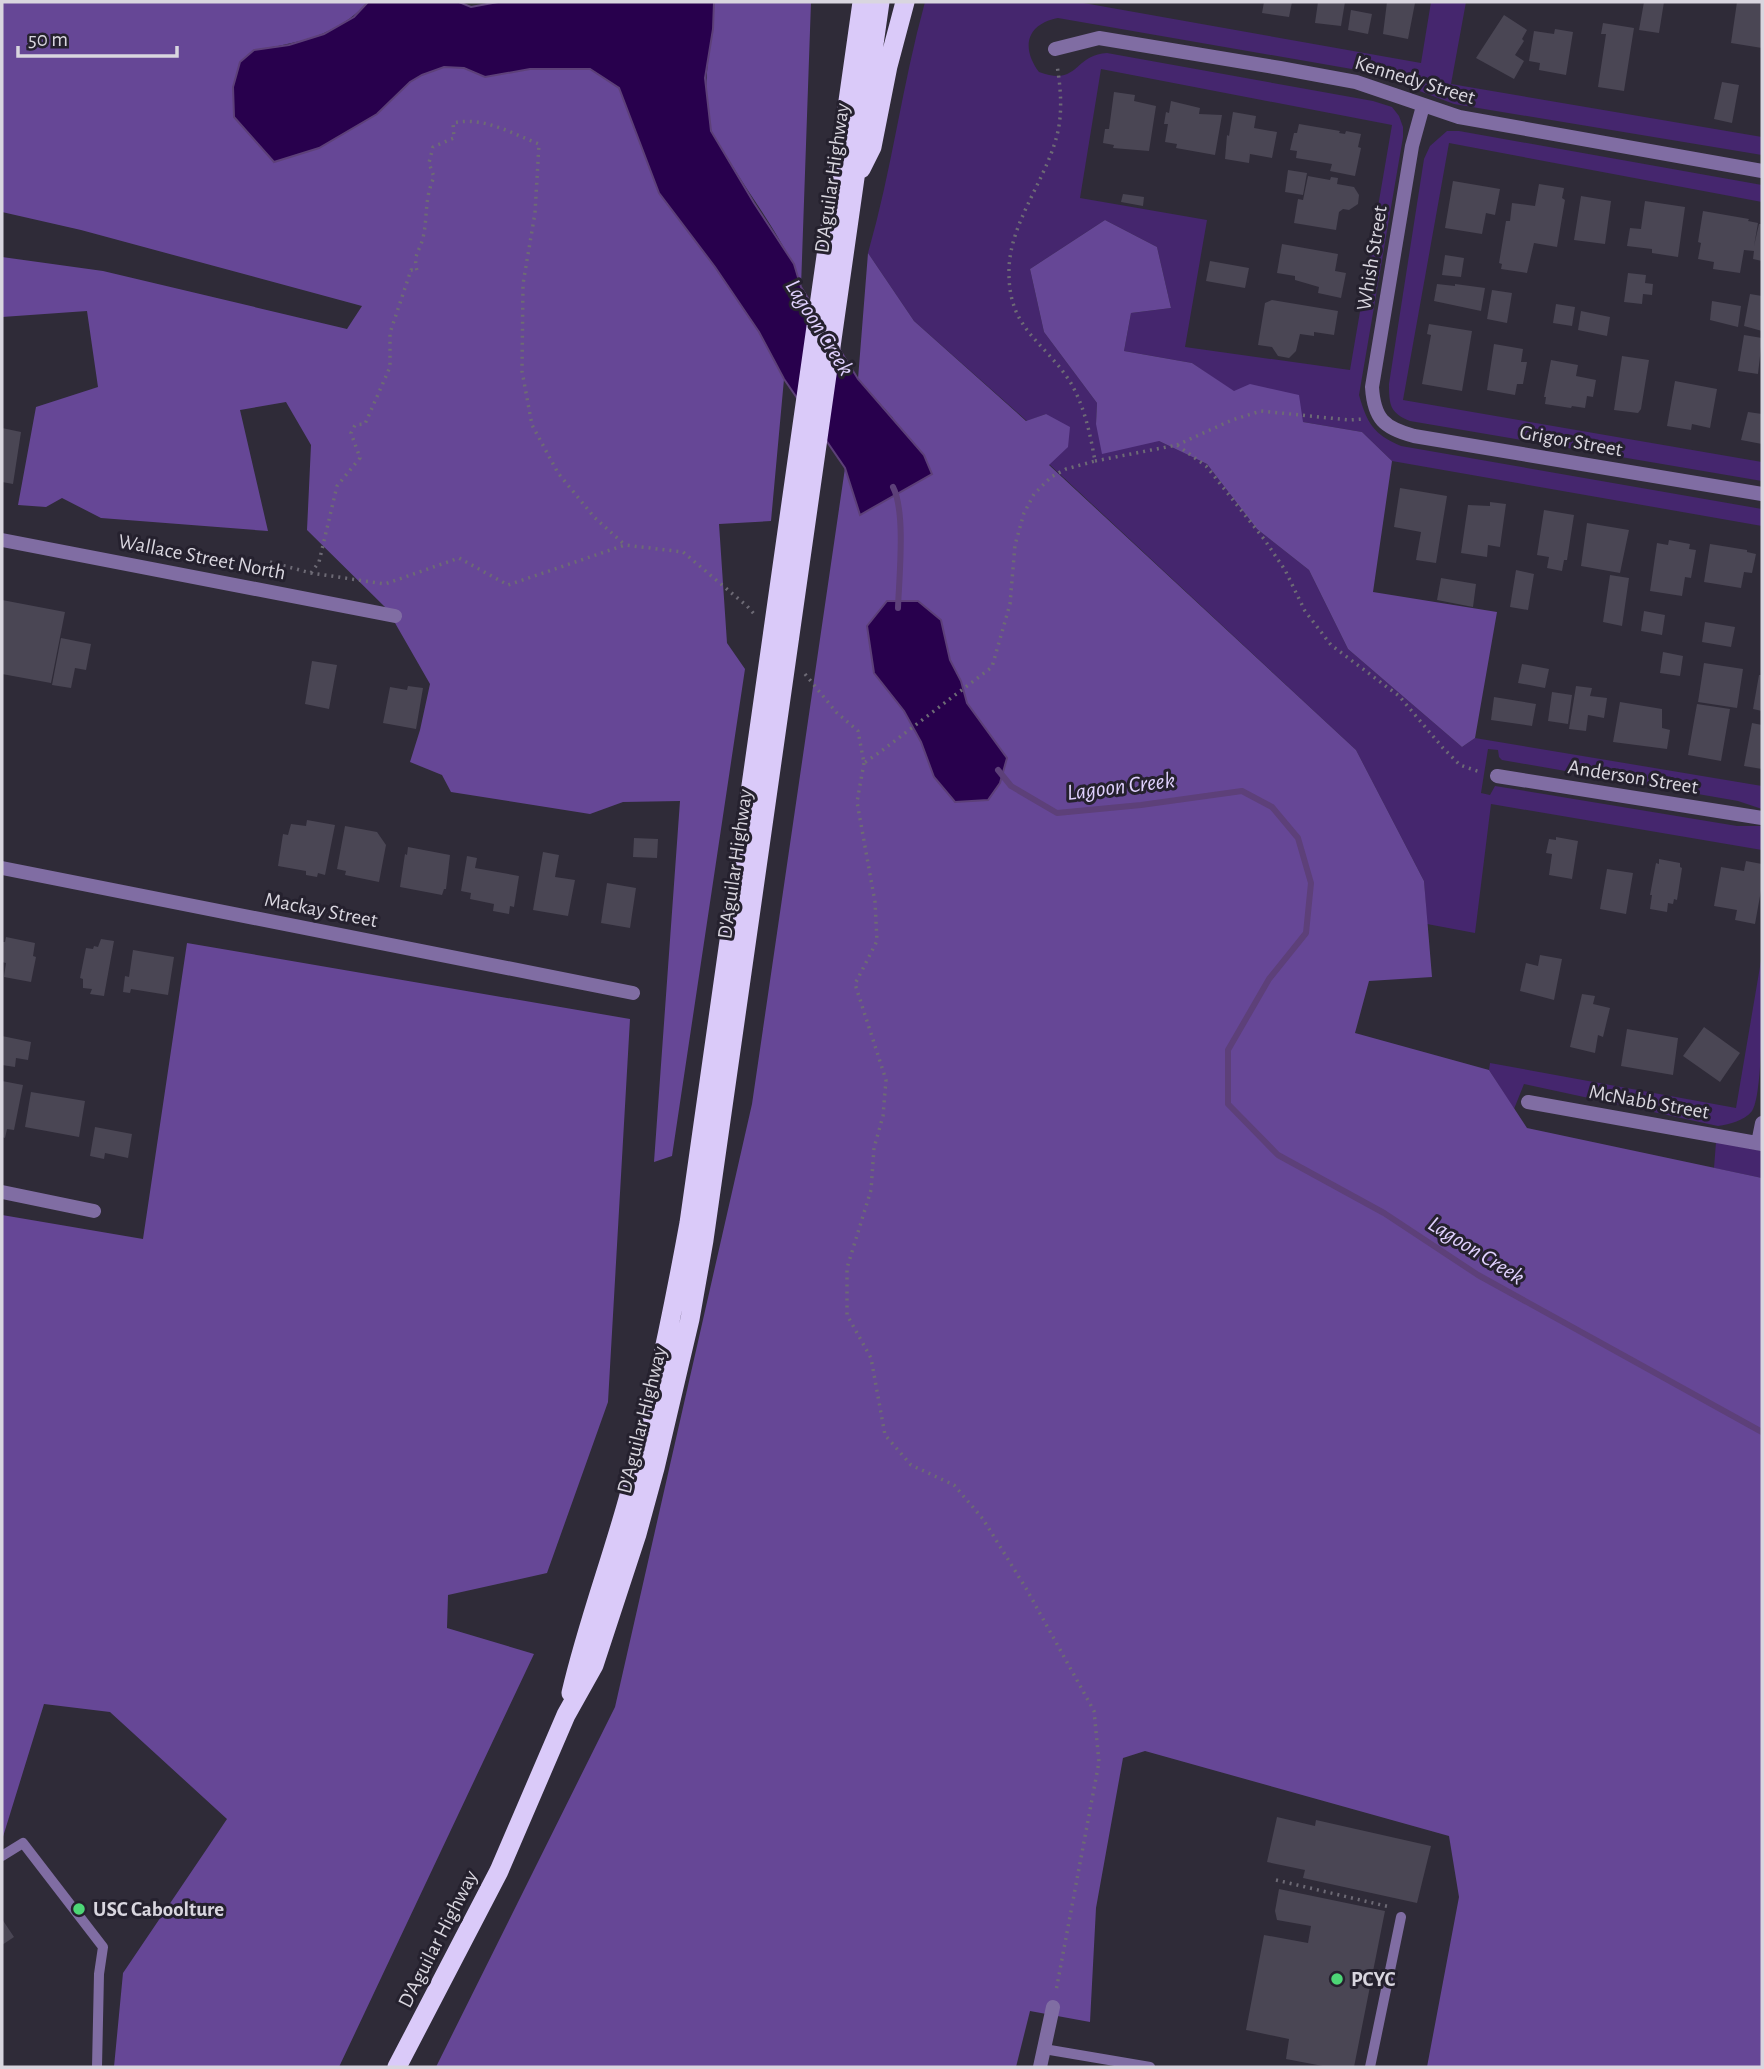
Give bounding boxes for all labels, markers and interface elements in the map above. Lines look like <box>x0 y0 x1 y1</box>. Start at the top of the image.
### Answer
scale bar <box>18 14 177 58</box>
text: 50 m <box>28 29 68 50</box>
street label: Kennedy Street <box>1352 52 1478 108</box>
street label: D'Aguilar Highway <box>811 102 853 254</box>
street label: Whish Street <box>1353 204 1391 312</box>
water label: Lagoon Creek <box>780 276 858 380</box>
street label: Grigor Street <box>1518 422 1624 460</box>
street label: Wallace Street North <box>117 530 287 584</box>
street label: Anderson Street <box>1566 756 1700 798</box>
water label: Lagoon Creek <box>1066 769 1177 805</box>
street label: D'Aguilar Highway <box>714 788 756 940</box>
street label: Mackay Street <box>263 889 380 931</box>
street label: McNabb Street <box>1587 1081 1711 1123</box>
water label: Lagoon Creek <box>1424 1212 1528 1290</box>
street label: D'Aguilar Highway <box>614 1344 670 1496</box>
street label: D'Aguilar Highway <box>394 1867 482 2011</box>
place label: USC Caboolture <box>93 1899 224 1920</box>
marker: USC Caboolture <box>71 1901 87 1917</box>
place label: PCYC <box>1351 1969 1395 1990</box>
marker: PCYC <box>1329 1971 1345 1987</box>

